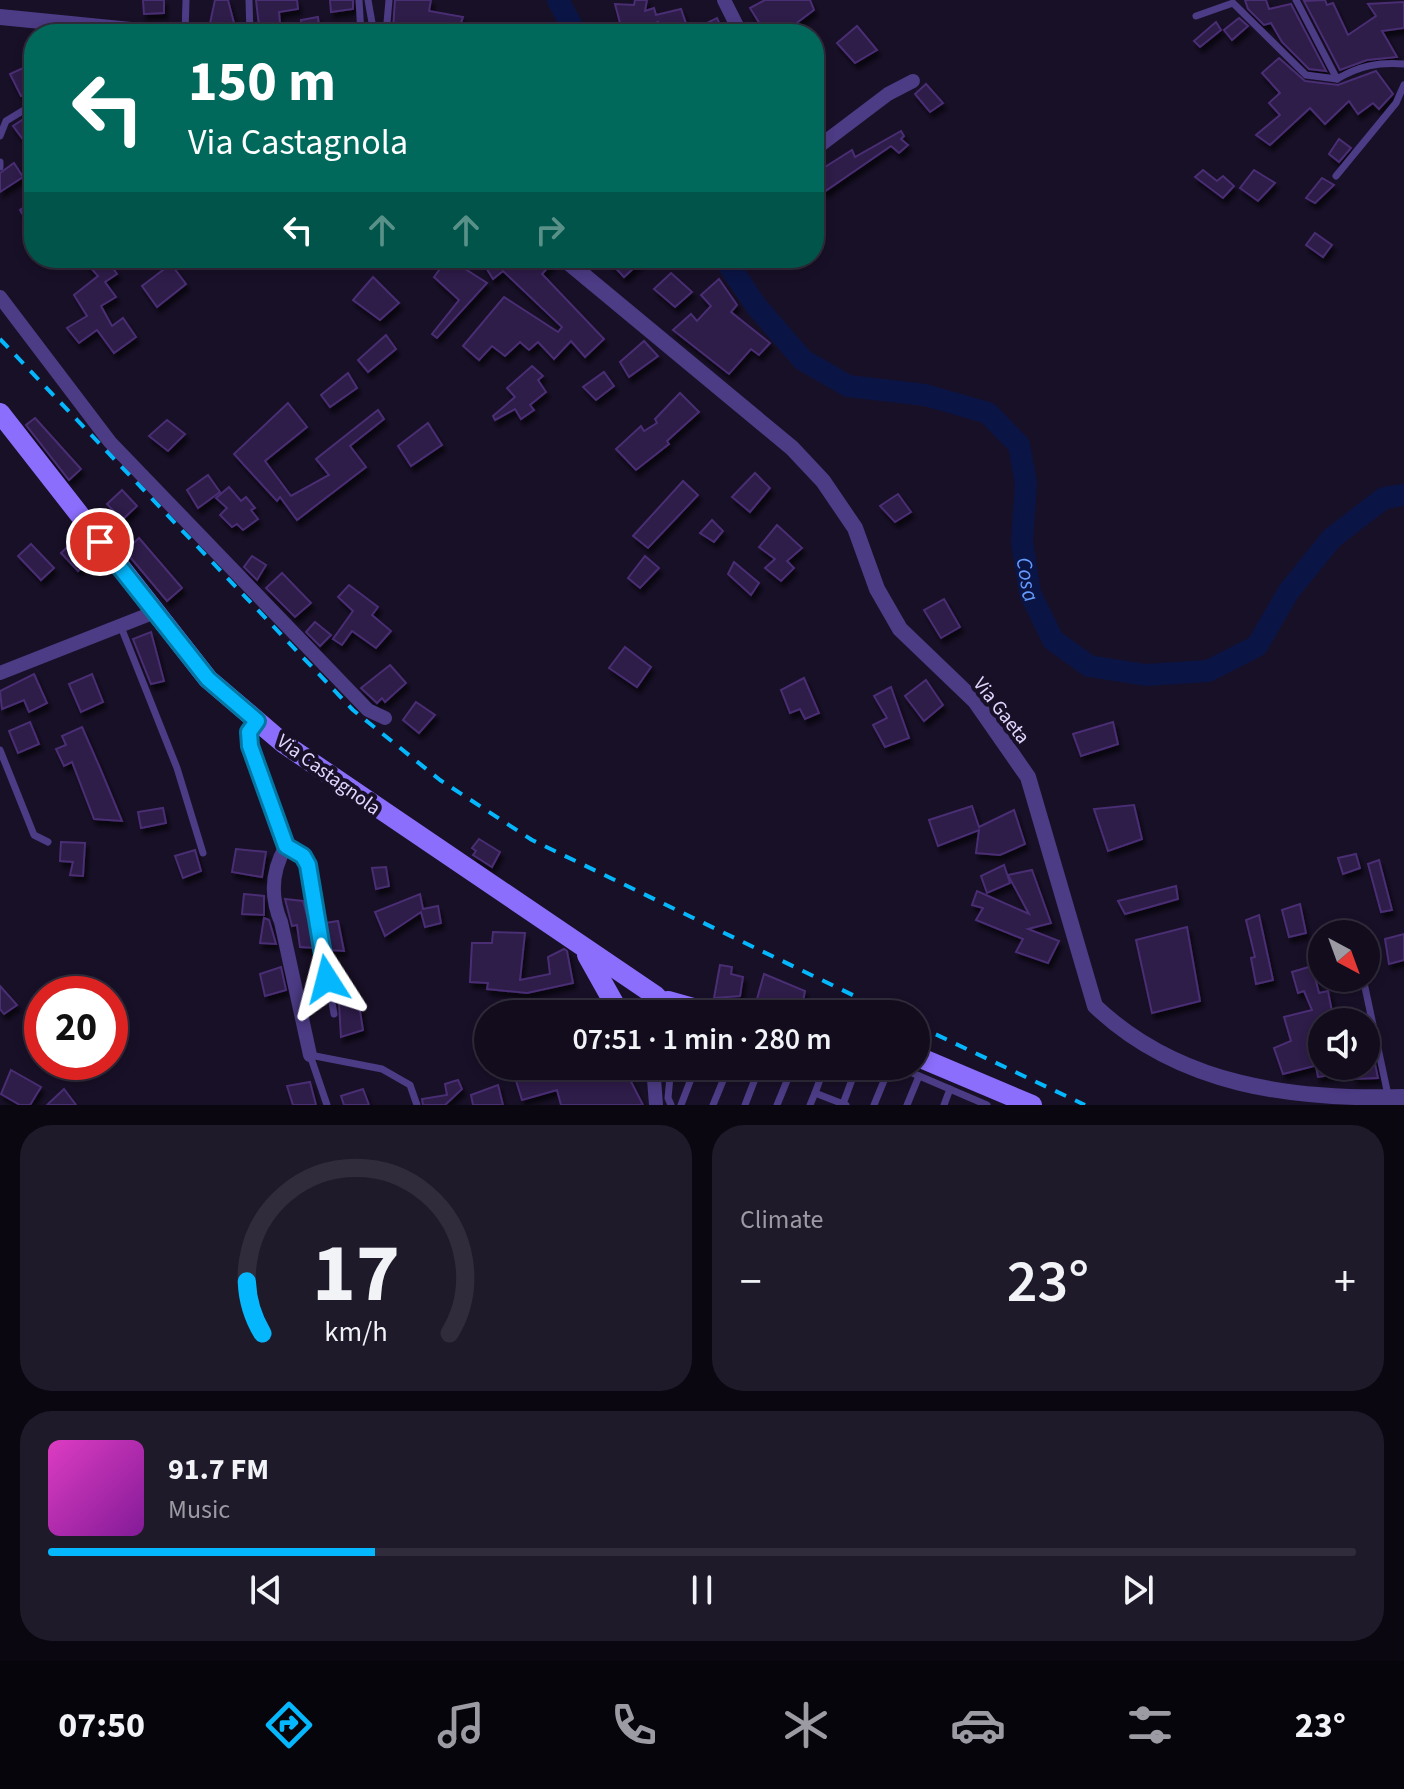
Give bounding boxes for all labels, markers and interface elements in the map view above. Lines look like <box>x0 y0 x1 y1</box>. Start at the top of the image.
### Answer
text: 150 m <box>188 43 336 122</box>
icon: left <box>56 56 160 160</box>
text: Via Castagnola <box>188 117 408 168</box>
icon: left <box>276 208 320 252</box>
icon: ahead <box>360 208 404 252</box>
icon: ahead <box>444 208 488 252</box>
icon: right <box>528 208 572 252</box>
pin <box>66 508 134 576</box>
icon: arrive <box>78 520 122 564</box>
water label: Cosa <box>1008 555 1047 608</box>
street label: Via Gaeta <box>966 671 1036 750</box>
street label: Via Castagnola <box>271 728 386 822</box>
north arrow <box>1308 920 1380 992</box>
map controls <box>1308 920 1380 1080</box>
position arrow <box>285 937 369 1021</box>
speed limit sign: 20 <box>24 976 128 1080</box>
button: sound <box>1308 1008 1380 1080</box>
text: 07:51 · 1 min · 280 m <box>572 1018 832 1061</box>
text: Climate <box>740 1201 824 1238</box>
text: 17 <box>312 1215 400 1333</box>
text: 23° <box>1007 1240 1089 1325</box>
text: − <box>740 1251 762 1314</box>
text: + <box>1334 1251 1356 1314</box>
text: km/h <box>324 1312 388 1352</box>
text: 91.7 FM <box>168 1448 269 1491</box>
text: Music <box>168 1491 230 1528</box>
icon: previous <box>244 1568 288 1612</box>
icon: pause <box>680 1568 724 1612</box>
icon: next <box>1116 1568 1160 1612</box>
icon: directions <box>261 1697 317 1753</box>
icon: music <box>433 1697 489 1753</box>
icon: phone <box>606 1697 662 1753</box>
icon: climate <box>778 1697 834 1753</box>
icon: car <box>950 1697 1006 1753</box>
icon: filters <box>1122 1697 1178 1753</box>
text: 07:50 <box>58 1700 145 1751</box>
text: 23° <box>1295 1700 1346 1751</box>

